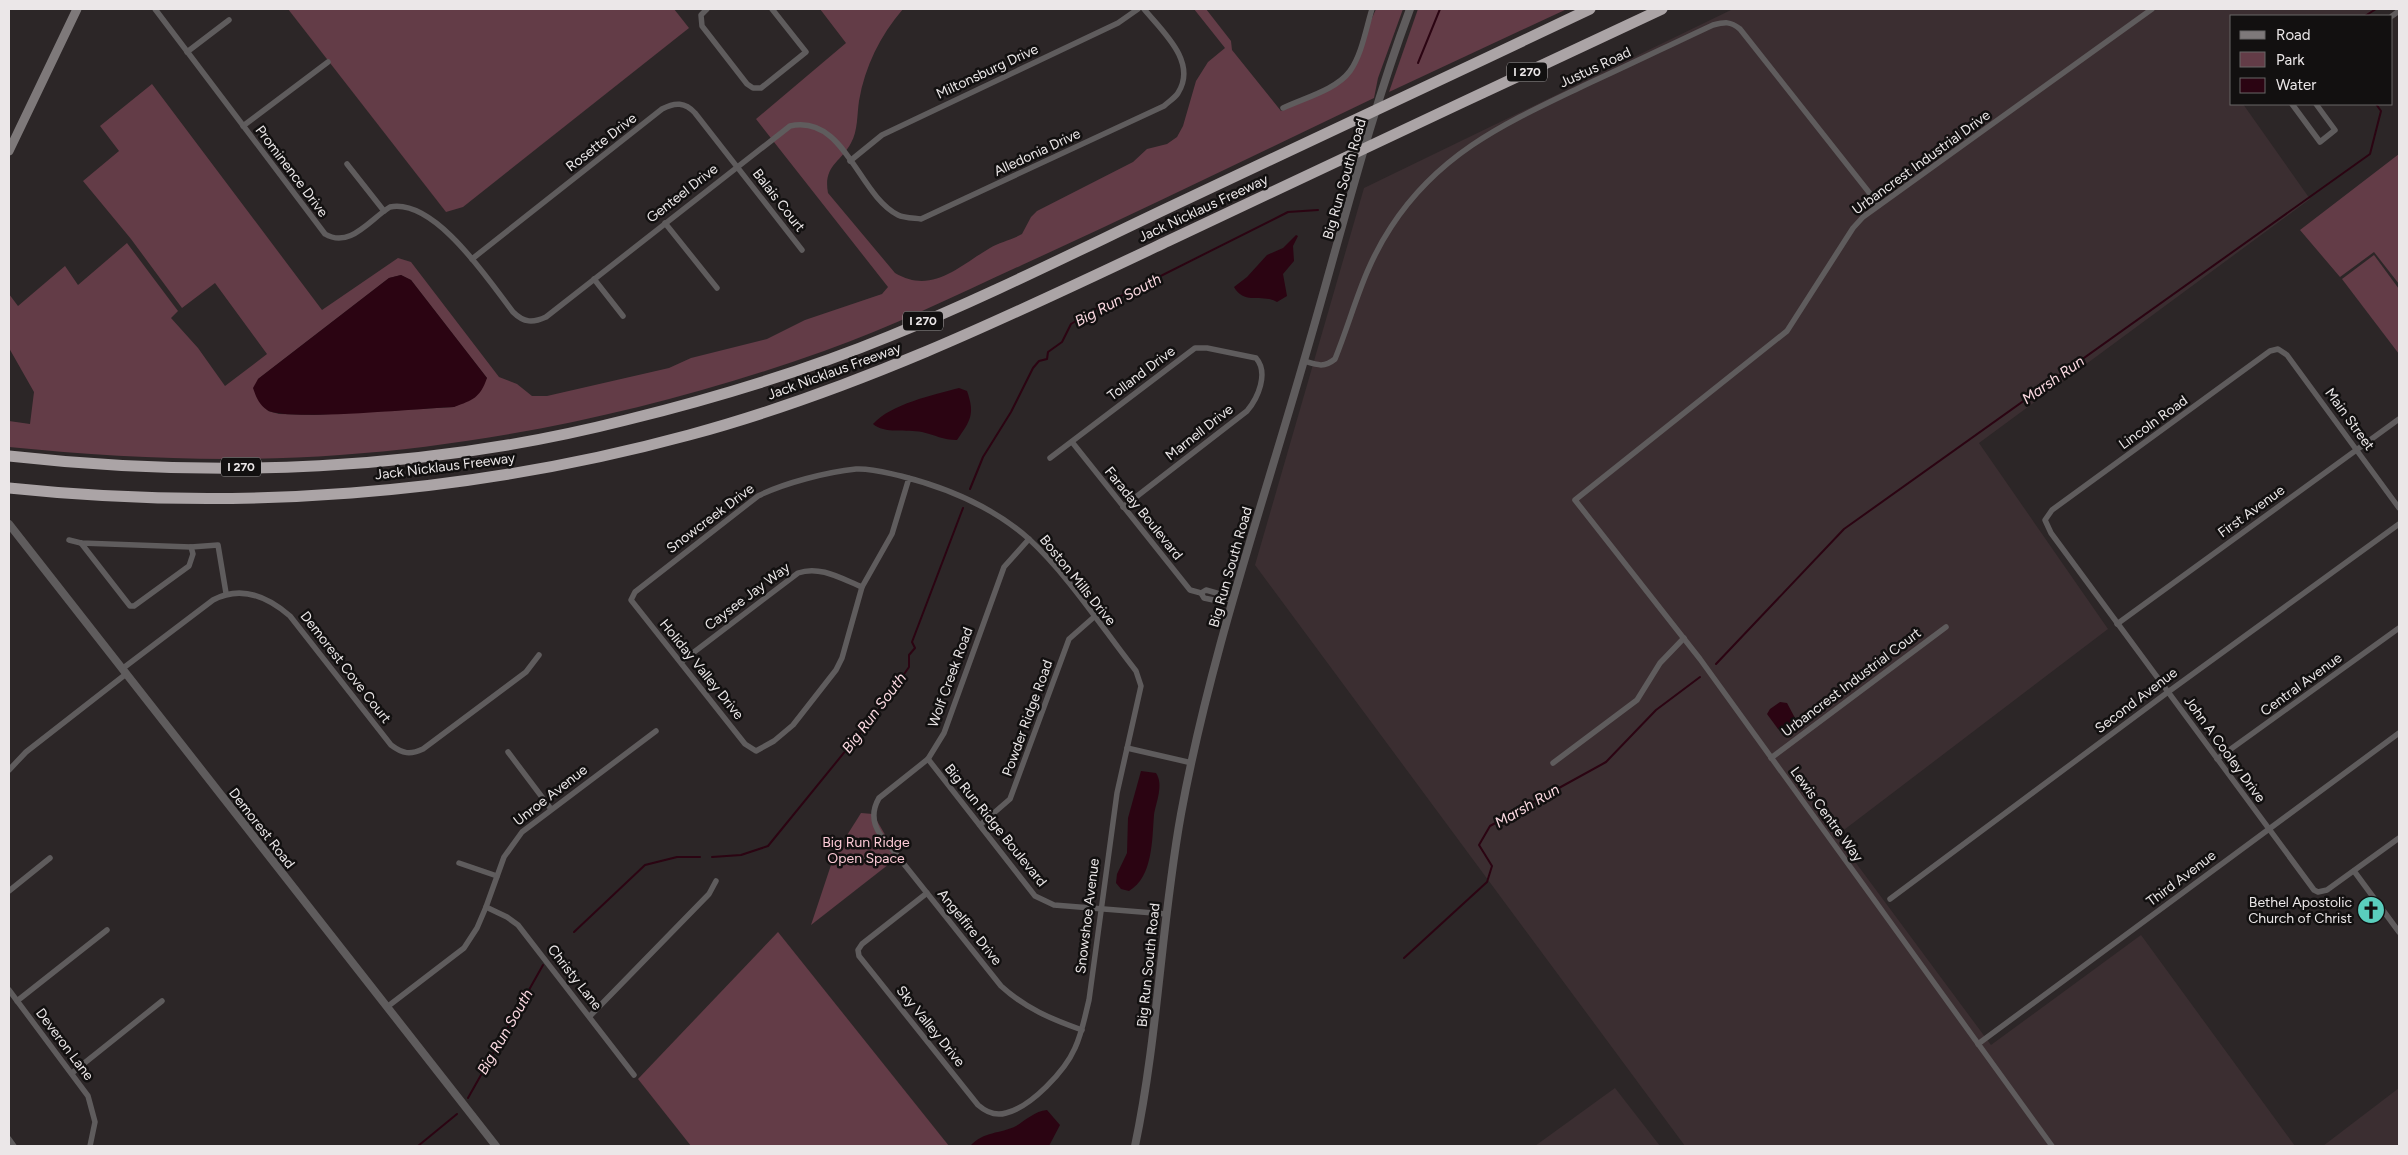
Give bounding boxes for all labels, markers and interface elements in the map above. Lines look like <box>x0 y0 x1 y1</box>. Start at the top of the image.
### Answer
legend <box>2230 15 2393 105</box>
text: Road <box>2276 26 2311 44</box>
street label: Miltonsburg Drive <box>933 40 1041 103</box>
street label: Justus Road <box>1557 44 1634 91</box>
text: Park <box>2276 51 2305 69</box>
road number: I 270 <box>1507 62 1547 82</box>
text: Water <box>2276 76 2316 94</box>
street label: Urbancrest Industrial Drive <box>1849 106 1994 218</box>
street label: Rosette Drive <box>563 109 640 175</box>
street label: Big Run South Road <box>1319 117 1370 241</box>
street label: Prominence Drive <box>252 122 332 221</box>
street label: Alledonia Drive <box>991 125 1084 180</box>
street label: Genteel Drive <box>643 160 722 226</box>
street label: Balais Court <box>749 165 808 235</box>
street label: Jack Nicklaus Freeway <box>1136 171 1271 246</box>
water label: Big Run South <box>1072 270 1164 330</box>
road number: I 270 <box>903 312 943 331</box>
street label: Jack Nicklaus Freeway <box>765 339 904 404</box>
street label: Tolland Drive <box>1104 342 1179 404</box>
water label: Marsh Run <box>2018 352 2088 408</box>
street label: Main Street <box>2321 385 2378 454</box>
street label: Lincoln Road <box>2116 392 2191 453</box>
street label: Marnell Drive <box>1162 400 1237 464</box>
street label: Jack Nicklaus Freeway <box>374 449 517 484</box>
road number: I 270 <box>221 458 261 477</box>
street label: Faraday Boulevard <box>1101 463 1186 563</box>
street label: Snowcreek Drive <box>663 480 758 557</box>
street label: First Avenue <box>2215 481 2288 541</box>
street label: Big Run South Road <box>1205 505 1256 629</box>
street label: Boston Mills Drive <box>1036 532 1120 629</box>
street label: Caysee Jay Way <box>701 559 794 634</box>
street label: Demorest Cove Court <box>297 608 395 727</box>
street label: Holiday Valley Drive <box>656 616 747 723</box>
street label: Urbancrest Industrial Court <box>1778 624 1924 740</box>
street label: Wolf Creek Road <box>924 625 976 730</box>
street label: Central Avenue <box>2257 649 2346 720</box>
street label: Powder Ridge Road <box>999 658 1056 779</box>
street label: Second Avenue <box>2092 664 2181 737</box>
water label: Big Run South <box>838 669 910 757</box>
street label: John A Cooley Drive <box>2180 693 2269 806</box>
street label: Big Run Ridge Boulevard <box>941 760 1050 890</box>
street label: Unroe Avenue <box>510 761 591 829</box>
street label: Lewis Centre Way <box>1787 764 1867 865</box>
water label: Marsh Run <box>1491 780 1563 832</box>
street label: Demorest Road <box>225 785 298 872</box>
park label: Big Run Ridge Open Space <box>822 834 910 867</box>
street label: Third Avenue <box>2143 847 2220 910</box>
street label: Snowshoe Avenue <box>1072 857 1103 975</box>
street label: Angelfire Drive <box>934 886 1006 969</box>
place label: Bethel Apostolic Church of Christ <box>2248 894 2352 927</box>
church icon: Bethel Apostolic Church of Christ <box>2356 895 2386 925</box>
street label: Big Run South Road <box>1134 902 1163 1028</box>
street label: Christy Lane <box>544 941 606 1014</box>
street label: Sky Valley Drive <box>893 982 969 1071</box>
water label: Big Run South <box>473 986 537 1078</box>
street label: Deveron Lane <box>32 1005 97 1084</box>

